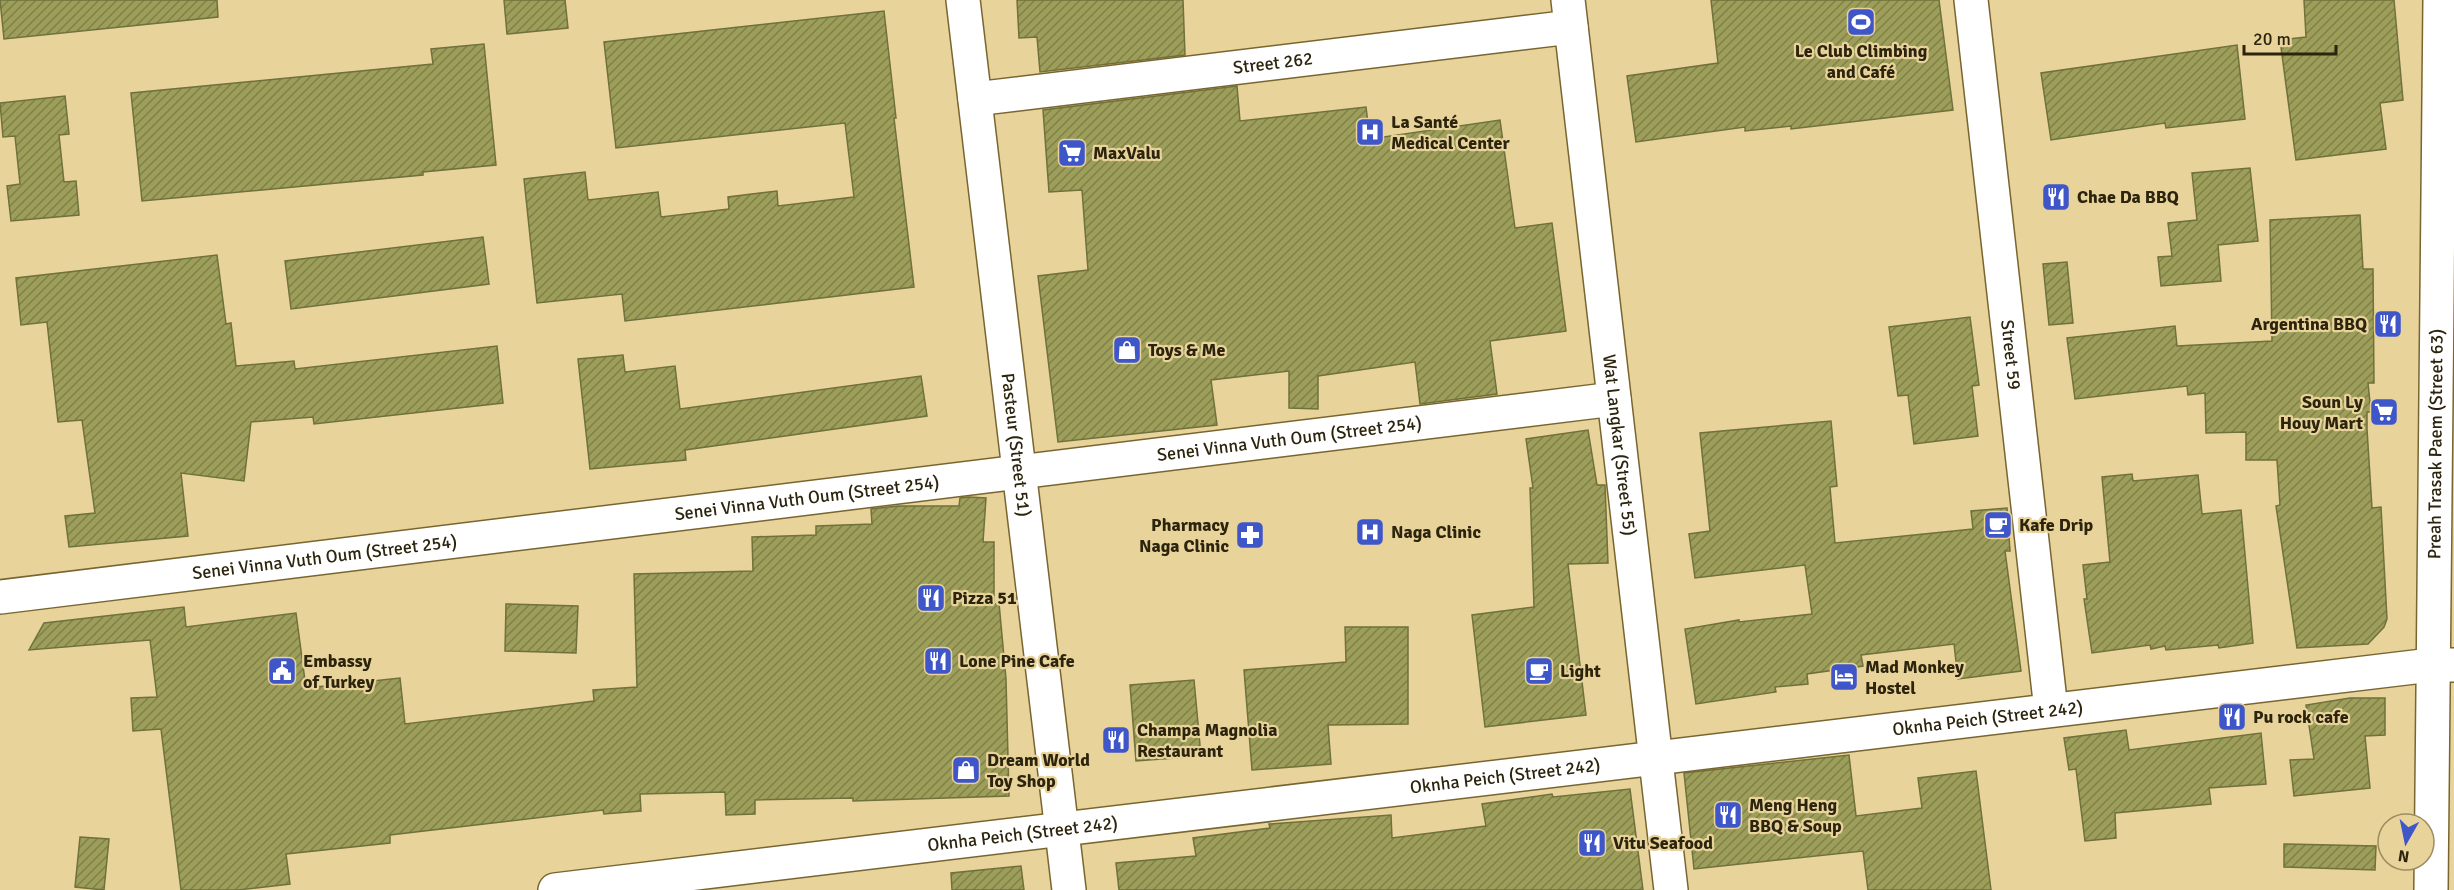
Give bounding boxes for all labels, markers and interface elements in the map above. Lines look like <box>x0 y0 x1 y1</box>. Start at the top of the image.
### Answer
sports icon: Le Club Climbing and Café <box>1845 6 1877 38</box>
scale bar <box>2244 18 2336 56</box>
text: 20 m <box>2253 28 2291 50</box>
place label: Le Club Climbing and Café <box>1795 40 1928 83</box>
street label: Street 262 <box>1232 47 1314 79</box>
place label: La Santé Medical Center <box>1391 111 1511 154</box>
hospital icon: La Santé Medical Center <box>1354 116 1386 148</box>
supermarket icon: MaxValu <box>1056 137 1088 169</box>
place label: MaxValu <box>1093 142 1161 164</box>
restaurant icon: Chae Da BBQ <box>2040 181 2072 213</box>
place label: Chae Da BBQ <box>2077 186 2179 208</box>
restaurant icon: Argentina BBQ <box>2372 308 2404 340</box>
place label: Argentina BBQ <box>2251 313 2367 335</box>
street label: Street 59 <box>1996 319 2026 391</box>
street label: Preah Trasak Paem (Street 63) <box>2423 329 2448 559</box>
shop icon: Toys & Me <box>1111 334 1143 366</box>
place label: Toys & Me <box>1148 339 1226 361</box>
street label: Wat Langkar (Street 55) <box>1598 353 1641 537</box>
street label: Pasteur (Street 51) <box>996 372 1035 518</box>
place label: Soun Ly Houy Mart <box>2280 391 2363 434</box>
supermarket icon: Soun Ly Houy Mart <box>2368 396 2400 428</box>
street label: Senei Vinna Vuth Oum (Street 254) <box>1156 412 1423 466</box>
street label: Senei Vinna Vuth Oum (Street 254) <box>673 471 941 525</box>
cafe icon: Kafe Drip <box>1982 509 2014 541</box>
place label: Pharmacy Naga Clinic <box>1139 514 1229 557</box>
place label: Kafe Drip <box>2019 514 2094 536</box>
hospital icon: Naga Clinic <box>1354 516 1386 548</box>
pharmacy icon: Pharmacy Naga Clinic <box>1234 519 1266 551</box>
place label: Naga Clinic <box>1391 521 1481 543</box>
street label: Senei Vinna Vuth Oum (Street 254) <box>191 530 458 584</box>
restaurant icon: Pizza 51 <box>915 582 947 614</box>
place label: Pizza 51 <box>952 587 1017 609</box>
restaurant icon: Lone Pine Cafe <box>922 645 954 677</box>
place label: Embassy of Turkey <box>303 650 374 693</box>
place label: Lone Pine Cafe <box>959 650 1075 672</box>
public building icon: Embassy of Turkey <box>266 655 298 687</box>
cafe icon: Light <box>1523 655 1555 687</box>
place label: Mad Monkey Hostel <box>1865 656 1964 699</box>
place label: Light <box>1560 660 1601 682</box>
hotel icon: Mad Monkey Hostel <box>1828 661 1860 693</box>
street label: Oknha Peich (Street 242) <box>1891 696 2084 740</box>
restaurant icon: Pu rock cafe <box>2216 701 2248 733</box>
place label: Pu rock cafe <box>2253 706 2349 728</box>
place label: Champa Magnolia Restaurant <box>1137 719 1277 762</box>
restaurant icon: Champa Magnolia Restaurant <box>1100 724 1132 756</box>
place label: Dream World Toy Shop <box>987 749 1090 792</box>
shop icon: Dream World Toy Shop <box>950 754 982 786</box>
street label: Oknha Peich (Street 242) <box>1409 754 1602 798</box>
place label: Meng Heng BBQ & Soup <box>1749 794 1842 837</box>
restaurant icon: Meng Heng BBQ & Soup <box>1712 799 1744 831</box>
street label: Oknha Peich (Street 242) <box>926 812 1119 856</box>
north arrow <box>2376 812 2436 872</box>
restaurant icon: Vitu Seafood <box>1576 827 1608 859</box>
place label: Vitu Seafood <box>1613 832 1713 854</box>
text: N <box>2397 845 2411 867</box>

